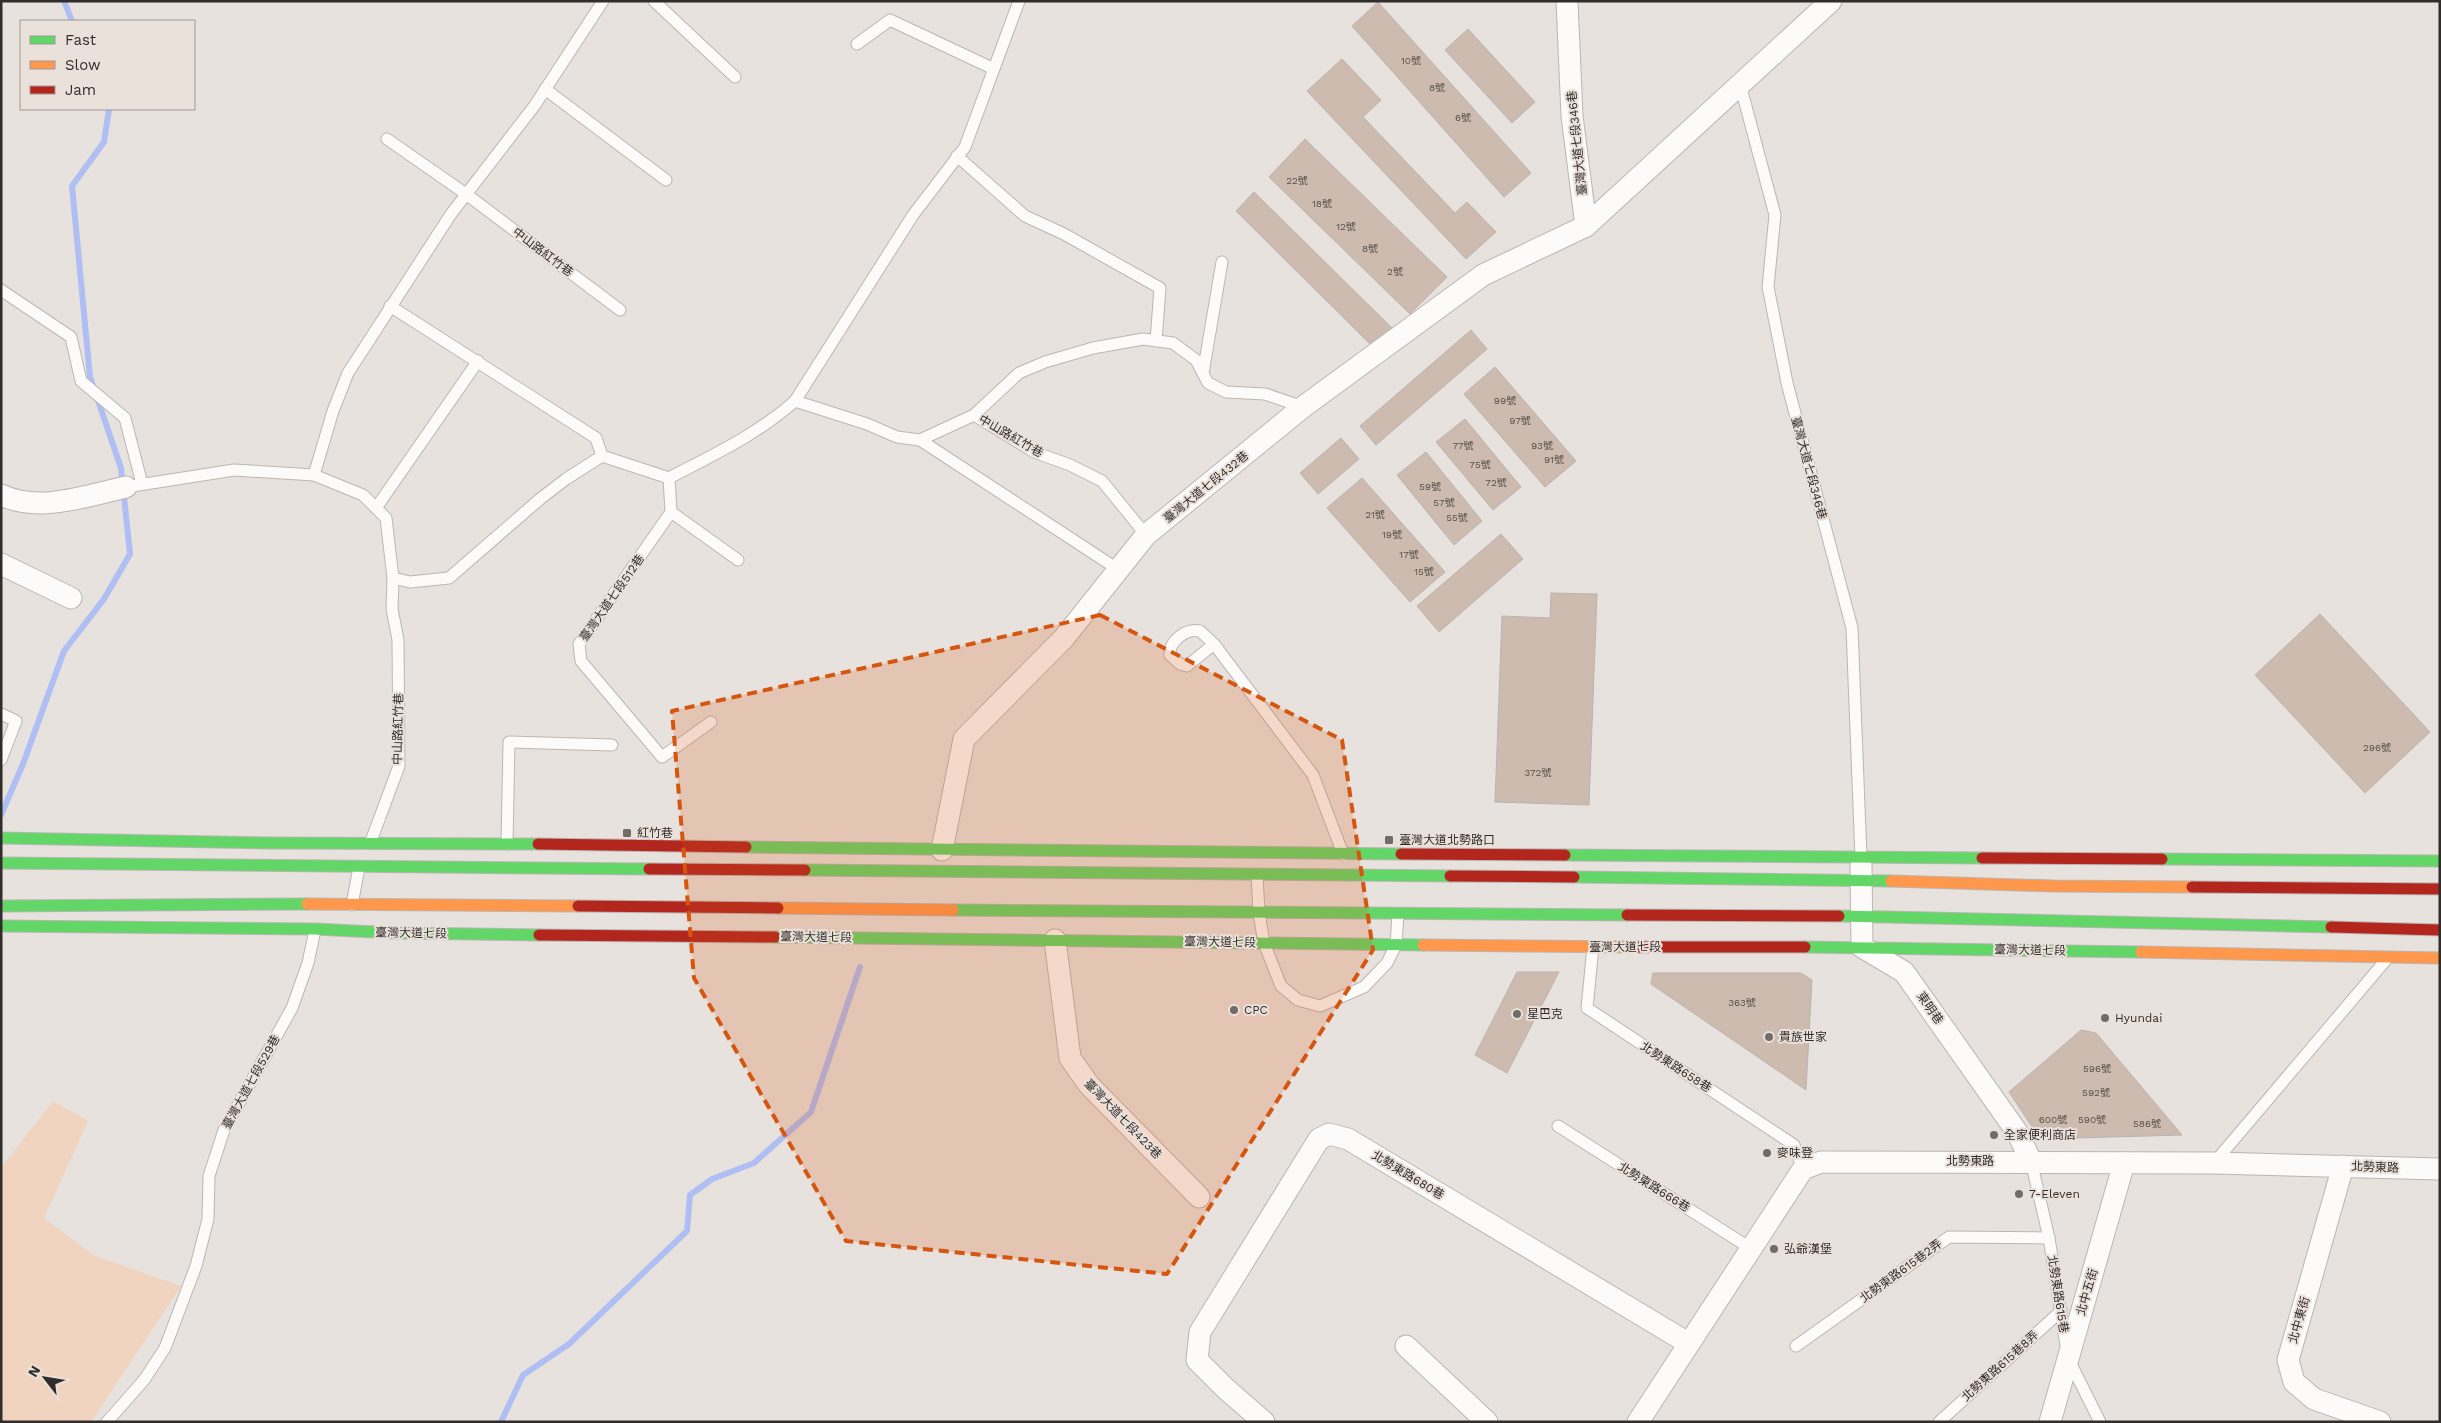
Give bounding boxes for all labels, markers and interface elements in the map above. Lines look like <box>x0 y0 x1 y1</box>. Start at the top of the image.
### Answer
legend <box>20 20 195 110</box>
text: Fast <box>65 31 97 49</box>
house number: 10號 <box>1401 55 1421 66</box>
text: Slow <box>65 56 101 74</box>
text: Jam <box>65 81 96 99</box>
house number: 8號 <box>1429 82 1445 93</box>
street label: 臺灣大道七段346巷 <box>1565 90 1589 196</box>
house number: 6號 <box>1455 112 1471 123</box>
house number: 22號 <box>1286 175 1308 186</box>
house number: 18號 <box>1312 198 1332 209</box>
house number: 12號 <box>1336 221 1356 232</box>
street label: 中山路紅竹巷 <box>510 225 576 279</box>
house number: 8號 <box>1362 243 1378 254</box>
house number: 2號 <box>1387 266 1403 277</box>
house number: 99號 <box>1494 395 1516 406</box>
street label: 中山路紅竹巷 <box>976 412 1046 460</box>
house number: 97號 <box>1509 415 1531 426</box>
street label: 臺灣大道七段346巷 <box>1789 415 1829 521</box>
house number: 77號 <box>1452 440 1474 451</box>
house number: 93號 <box>1531 440 1553 451</box>
street label: 臺灣大道七段432巷 <box>1161 448 1251 526</box>
house number: 91號 <box>1544 454 1564 465</box>
house number: 75號 <box>1469 459 1491 470</box>
house number: 72號 <box>1485 477 1507 488</box>
house number: 59號 <box>1419 481 1441 492</box>
house number: 57號 <box>1433 497 1455 508</box>
house number: 21號 <box>1365 509 1385 520</box>
house number: 55號 <box>1446 512 1468 523</box>
house number: 19號 <box>1382 529 1402 540</box>
house number: 17號 <box>1399 549 1419 560</box>
street label: 臺灣大道七段512巷 <box>577 552 647 644</box>
house number: 15號 <box>1414 566 1434 577</box>
street label: 中山路紅竹巷 <box>390 693 406 765</box>
house number: 296號 <box>2363 742 2391 753</box>
house number: 372號 <box>1525 767 1551 778</box>
place label: 紅竹巷 <box>637 826 673 840</box>
marker: 紅竹巷 <box>621 827 633 839</box>
place label: 臺灣大道北勢路口 <box>1399 833 1495 847</box>
marker: 臺灣大道北勢路口 <box>1383 834 1395 846</box>
street label: 臺灣大道七段 <box>375 925 447 941</box>
street label: 臺灣大道七段 <box>780 929 852 945</box>
street label: 臺灣大道七段 <box>1184 934 1256 950</box>
street label: 臺灣大道七段 <box>1589 940 1661 954</box>
street label: 臺灣大道七段 <box>1994 942 2066 958</box>
street label: 東明巷 <box>1914 989 1946 1027</box>
house number: 363號 <box>1728 997 1756 1008</box>
place label: CPC <box>1244 1003 1268 1017</box>
marker: CPC <box>1228 1004 1240 1016</box>
place label: 星巴克 <box>1527 1007 1563 1021</box>
marker: 星巴克 <box>1511 1008 1523 1020</box>
place label: Hyundai <box>2115 1011 2162 1025</box>
marker: Hyundai <box>2099 1012 2111 1024</box>
place label: 貴族世家 <box>1779 1030 1827 1044</box>
marker: 貴族世家 <box>1763 1031 1775 1043</box>
street label: 臺灣大道七段529巷 <box>219 1033 283 1131</box>
street label: 北勢東路658巷 <box>1638 1039 1714 1095</box>
house number: 596號 <box>2083 1063 2111 1074</box>
street label: 臺灣大道七段423巷 <box>1081 1076 1165 1162</box>
house number: 592號 <box>2082 1087 2110 1098</box>
house number: 600號 <box>2039 1114 2067 1125</box>
house number: 590號 <box>2078 1114 2106 1125</box>
house number: 586號 <box>2133 1118 2161 1129</box>
place label: 全家便利商店 <box>2004 1128 2076 1142</box>
marker: 全家便利商店 <box>1988 1129 2000 1141</box>
place label: 麥味登 <box>1777 1146 1813 1160</box>
marker: 麥味登 <box>1761 1147 1773 1159</box>
street label: 北勢東路680巷 <box>1369 1148 1447 1202</box>
street label: 北勢東路 <box>1946 1154 1994 1168</box>
street label: 北勢東路666巷 <box>1616 1159 1692 1215</box>
street label: 北勢東路 <box>2351 1159 2399 1175</box>
place label: 7-Eleven <box>2029 1187 2080 1201</box>
marker: 7-Eleven <box>2013 1188 2025 1200</box>
street label: 北勢東路615巷2弄 <box>1857 1237 1945 1305</box>
place label: 弘爺漢堡 <box>1784 1242 1832 1256</box>
marker: 弘爺漢堡 <box>1768 1243 1780 1255</box>
street label: 北勢東路615巷 <box>2045 1254 2071 1334</box>
street label: 北中五街 <box>2074 1267 2100 1317</box>
street label: 北中東街 <box>2286 1295 2312 1345</box>
street label: 北勢東路615巷8弄 <box>1959 1328 2041 1404</box>
north arrow <box>20 1353 70 1403</box>
text: N <box>24 1363 43 1380</box>

